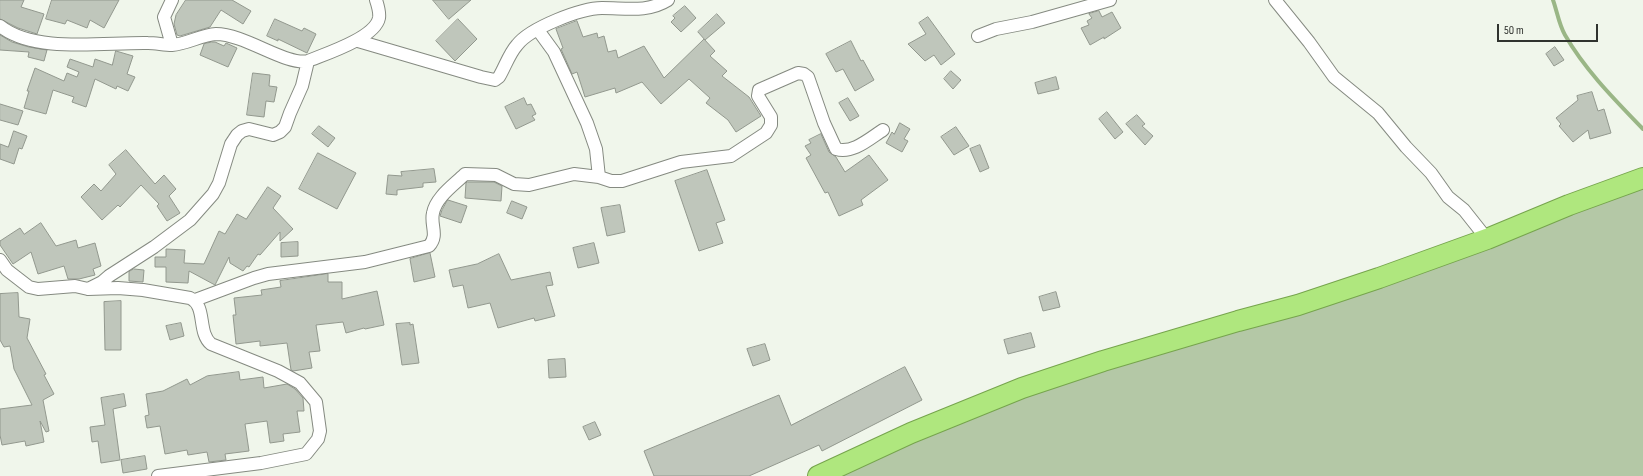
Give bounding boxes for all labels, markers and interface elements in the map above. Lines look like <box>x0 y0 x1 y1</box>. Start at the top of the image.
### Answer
scale bar <box>1499 16 1600 42</box>
text: 50 m <box>1504 23 1524 38</box>

